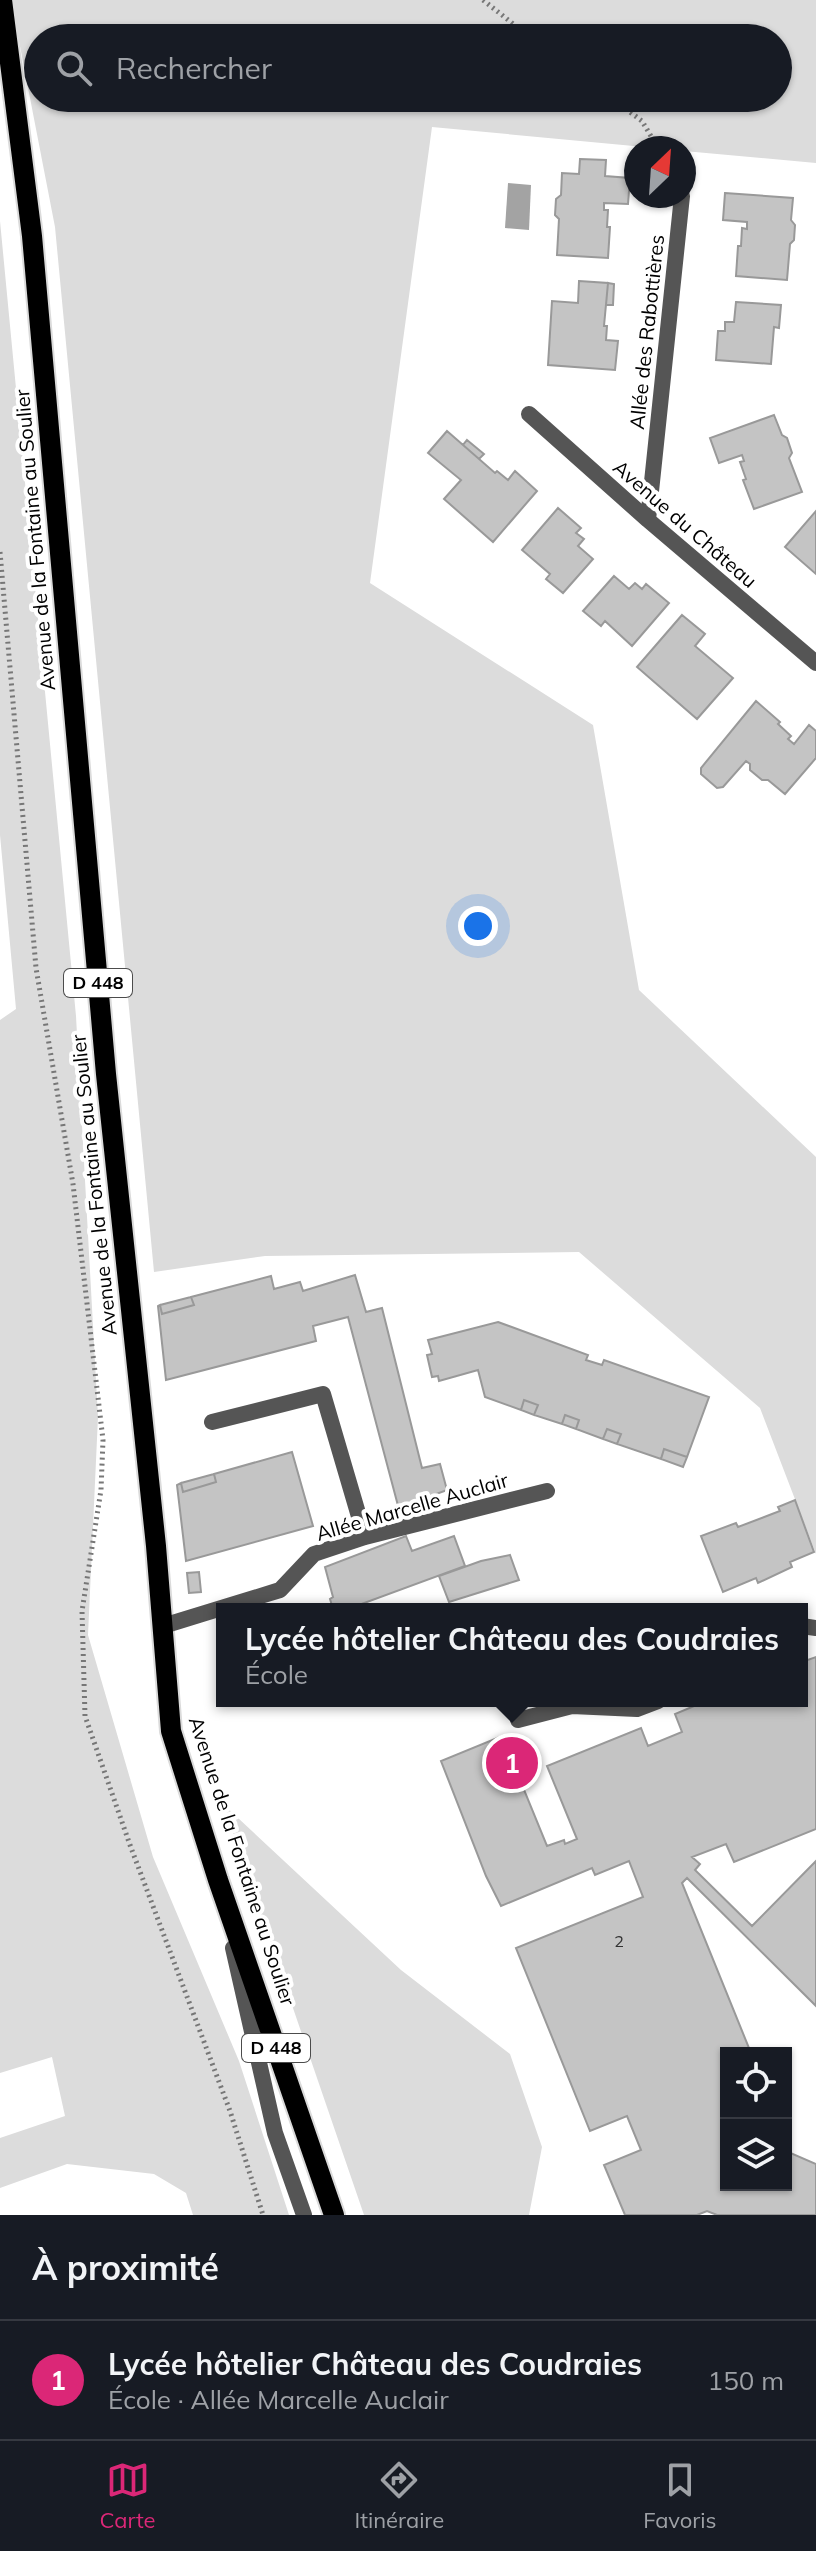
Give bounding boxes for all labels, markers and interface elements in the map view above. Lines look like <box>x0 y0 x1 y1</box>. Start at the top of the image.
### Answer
search box <box>24 24 792 112</box>
icon: search <box>52 46 96 90</box>
text: Rechercher <box>116 49 272 87</box>
north arrow <box>624 136 696 208</box>
street label: Allée des Rabottières <box>624 233 669 431</box>
street label: Avenue de la Fontaine au Soulier <box>9 388 60 692</box>
street label: Avenue du Château <box>608 454 762 593</box>
your location <box>458 906 498 946</box>
road number: D 448 <box>64 969 132 997</box>
street label: Avenue de la Fontaine au Soulier <box>65 1033 122 1337</box>
street label: Allée Marcelle Auclair <box>313 1467 511 1546</box>
popup <box>216 1603 808 1707</box>
text: Lycée hôtelier Château des Coudraies <box>245 1620 779 1658</box>
text: École <box>245 1658 308 1691</box>
street label: Avenue de la Fontaine au Soulier <box>184 1713 301 2009</box>
pin: 1 <box>486 1733 538 1793</box>
house number: 2 <box>614 1931 624 1951</box>
road number: D 448 <box>242 2034 310 2062</box>
map controls <box>720 2047 792 2191</box>
button: locate <box>720 2047 792 2119</box>
button: layers <box>720 2119 792 2191</box>
text: À proximité <box>32 2246 219 2289</box>
text: Lycée hôtelier Château des Coudraies <box>108 2345 642 2383</box>
text: 1 <box>50 2364 66 2397</box>
text: 150 m <box>708 2364 784 2397</box>
text: École · Allée Marcelle Auclair <box>108 2383 449 2416</box>
tab: Carte <box>100 2458 156 2534</box>
tab: Itinéraire <box>355 2458 444 2534</box>
tab: Favoris <box>643 2458 716 2534</box>

